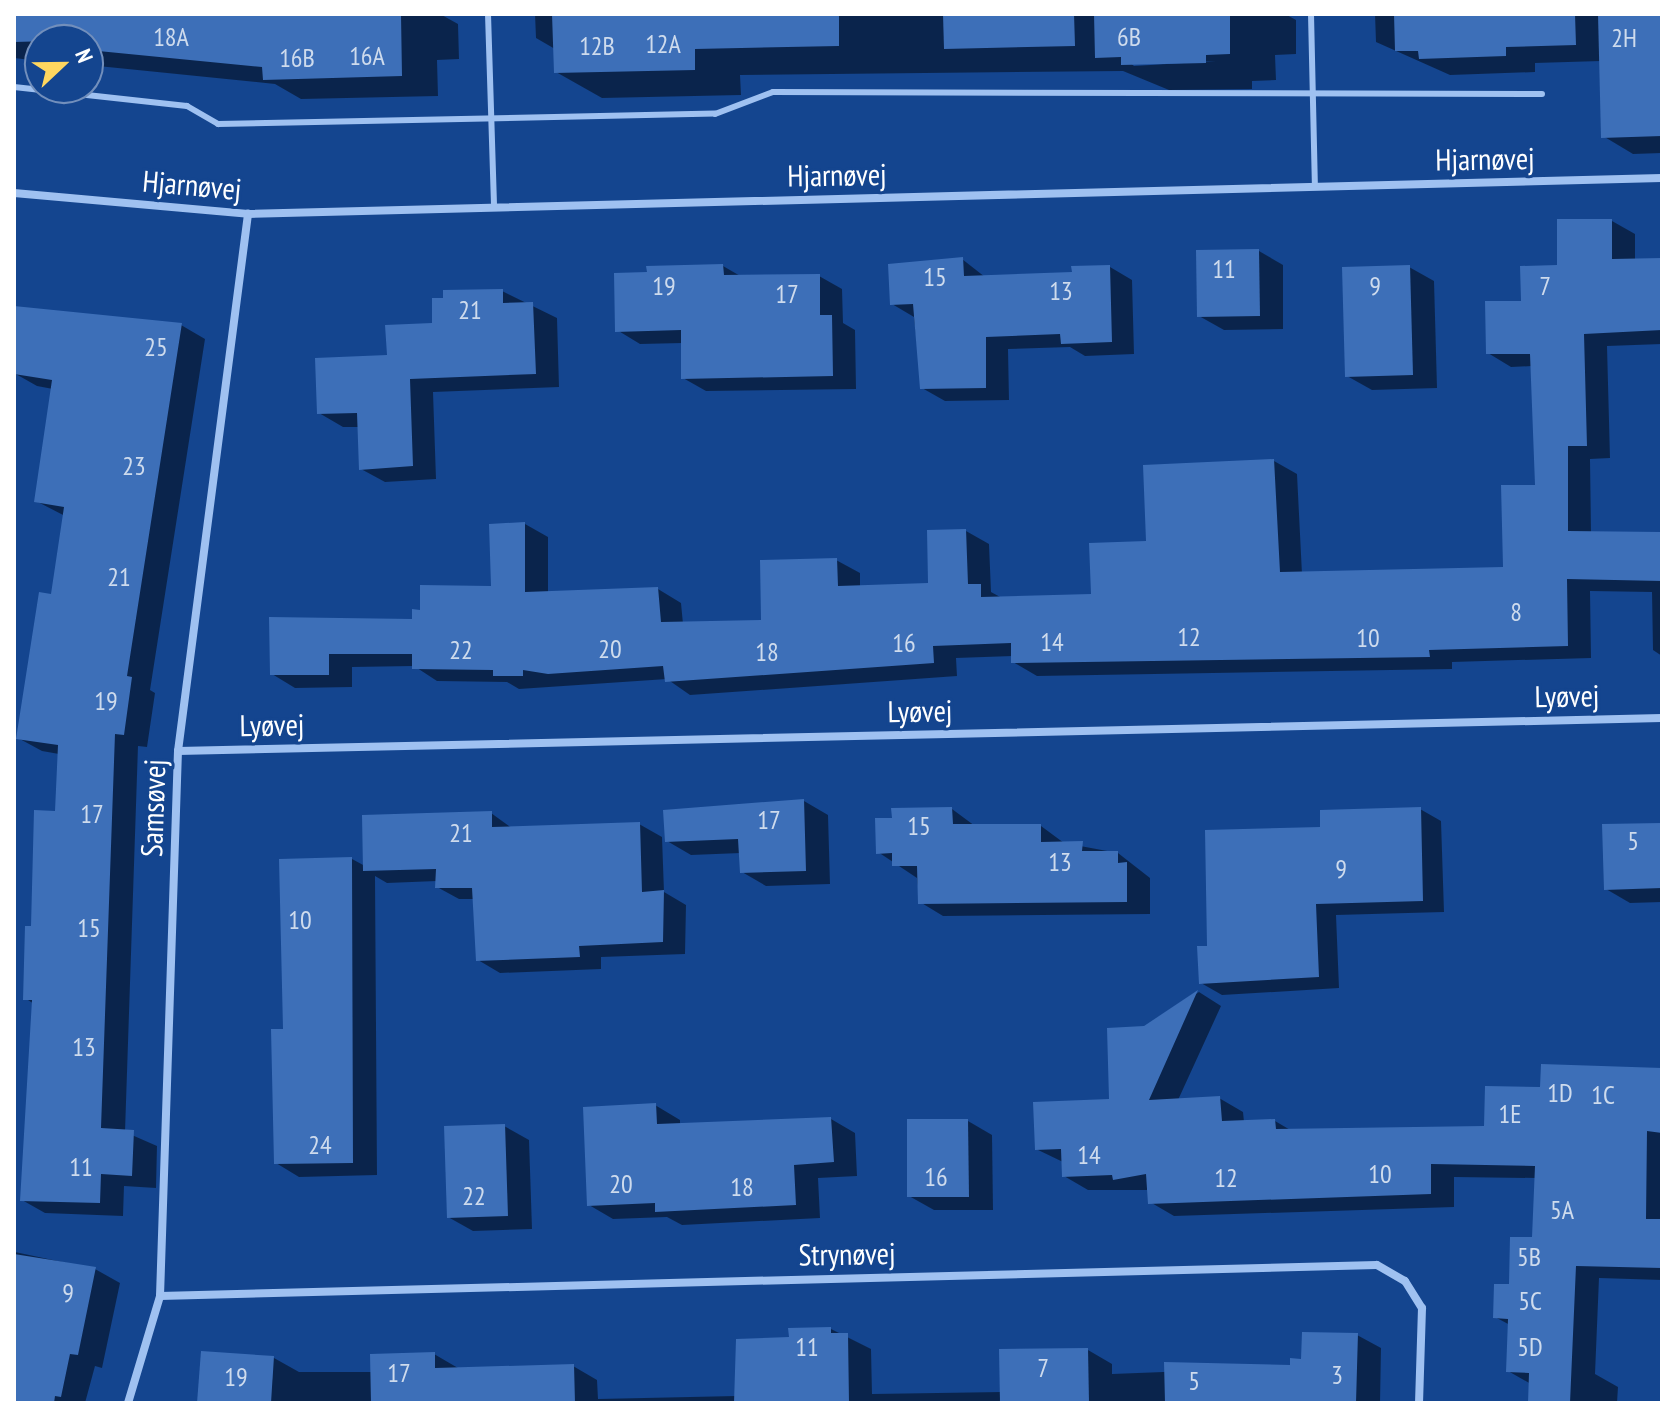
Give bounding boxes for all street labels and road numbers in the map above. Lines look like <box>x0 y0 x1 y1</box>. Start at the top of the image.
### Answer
street label: Hjarnøvej <box>1435 140 1535 178</box>
street label: Hjarnøvej <box>787 156 887 194</box>
street label: Hjarnøvej <box>141 163 243 207</box>
street label: Lyøvej <box>1534 677 1600 715</box>
street label: Lyøvej <box>887 692 953 730</box>
street label: Lyøvej <box>239 706 305 744</box>
street label: Samsøvej <box>133 759 173 857</box>
street label: Strynøvej <box>798 1235 896 1273</box>

